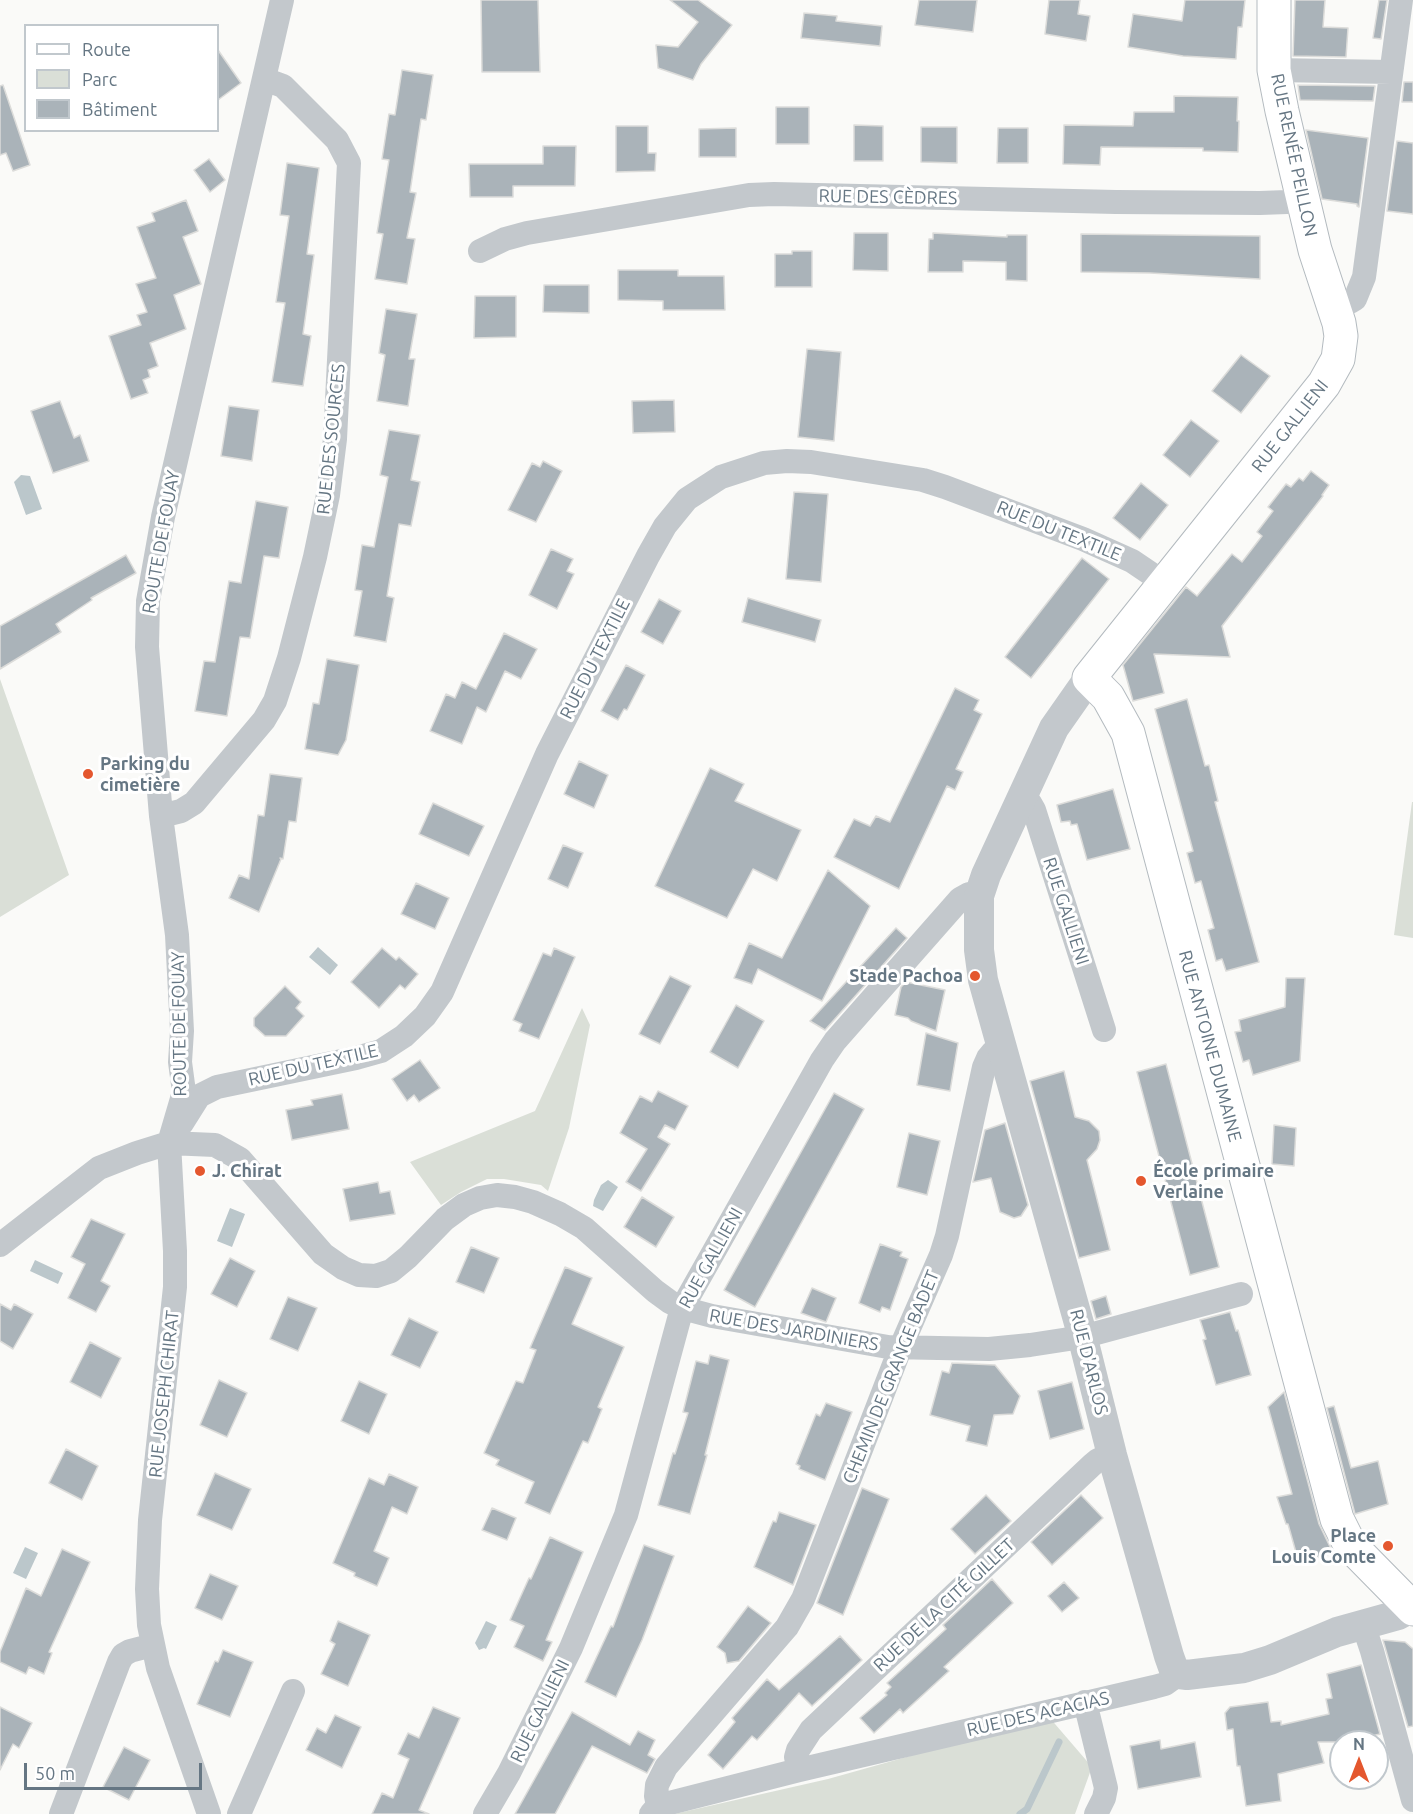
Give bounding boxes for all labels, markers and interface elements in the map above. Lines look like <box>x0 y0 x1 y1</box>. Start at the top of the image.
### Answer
legend <box>24 24 219 132</box>
text: Route <box>82 39 131 59</box>
text: Parc <box>82 69 117 89</box>
street label: RUE RENÉE PEILLON <box>1266 71 1322 239</box>
text: Bâtiment <box>82 99 157 119</box>
street label: RUE DES CÈDRES <box>818 185 958 209</box>
street label: RUE DES SOURCES <box>312 363 350 515</box>
street label: RUE GALLIENI <box>1247 375 1333 477</box>
street label: ROUTE DE FOUAY <box>138 469 184 615</box>
street label: RUE DU TEXTILE <box>994 496 1124 566</box>
street label: RUE DU TEXTILE <box>555 595 635 723</box>
place label: Parking du cimetière <box>100 753 190 795</box>
marker: Parking du cimetière <box>81 767 95 781</box>
street label: RUE GALLIENI <box>1038 854 1094 968</box>
street label: RUE ANTOINE DUMAINE <box>1174 948 1246 1144</box>
street label: ROUTE DE FOUAY <box>167 951 191 1097</box>
place label: Stade Pachoa <box>849 965 963 987</box>
marker: Stade Pachoa <box>968 969 982 983</box>
street label: RUE DU TEXTILE <box>246 1040 380 1090</box>
place label: J. Chirat <box>212 1160 282 1182</box>
place label: École primaire Verlaine <box>1153 1160 1274 1202</box>
marker: J. Chirat <box>193 1164 207 1178</box>
marker: École primaire Verlaine <box>1134 1174 1148 1188</box>
street label: RUE GALLIENI <box>674 1204 748 1312</box>
street label: CHEMIN DE GRANGE BADET <box>838 1267 944 1487</box>
street label: RUE DES JARDINIERS <box>708 1304 880 1356</box>
street label: RUE D'ARLOS <box>1065 1307 1113 1417</box>
street label: RUE JOSEPH CHIRAT <box>144 1309 184 1479</box>
place label: Place Louis Comte <box>1271 1525 1376 1568</box>
street label: RUE DE LA CITÉ GILLET <box>869 1534 1019 1676</box>
marker: Place Louis Comte <box>1381 1539 1395 1553</box>
street label: RUE GALLIENI <box>506 1656 574 1766</box>
street label: RUE DES ACACIAS <box>965 1687 1111 1741</box>
north arrow <box>1329 1730 1389 1790</box>
text: N <box>1353 1735 1365 1753</box>
scale bar <box>27 1751 206 1789</box>
text: 50 m <box>35 1763 75 1783</box>

